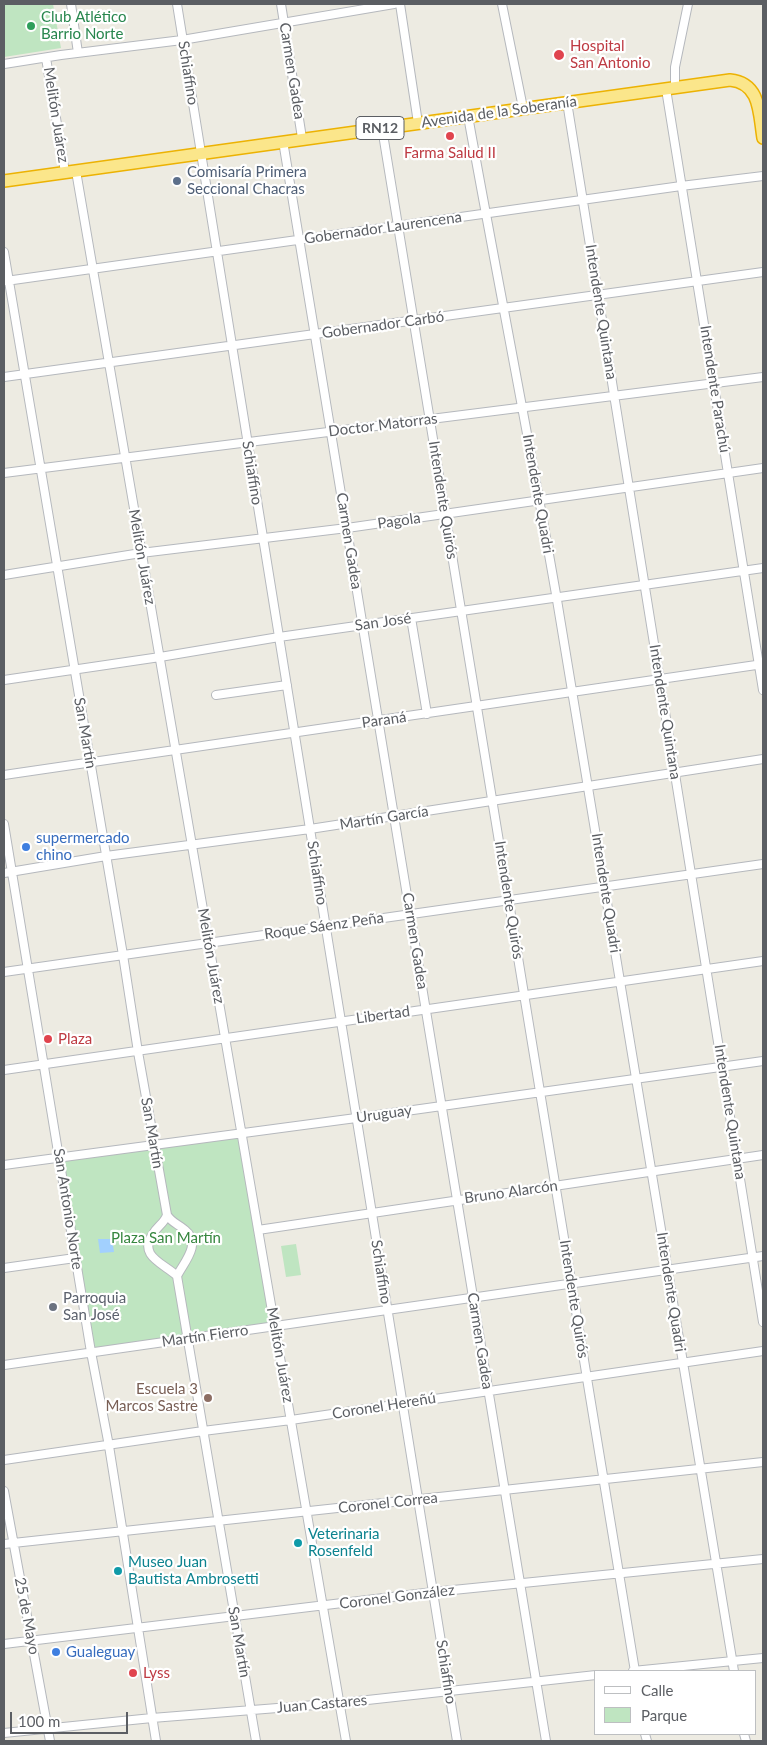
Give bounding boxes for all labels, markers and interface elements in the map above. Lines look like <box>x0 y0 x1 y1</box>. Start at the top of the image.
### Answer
place label: Club Atlético Barrio Norte <box>41 8 126 43</box>
marker: Club Atlético Barrio Norte <box>25 20 37 32</box>
street label: Carmen Gadea <box>275 21 309 121</box>
place label: Hospital San Antonio <box>570 37 650 72</box>
street label: Schiaffino <box>174 40 202 106</box>
marker: Hospital San Antonio <box>552 48 566 62</box>
street label: Melitón Juárez <box>40 66 72 164</box>
street label: Avenida de la Soberanía <box>420 92 578 132</box>
road number: RN12 <box>356 116 404 140</box>
marker: Farma Salud II <box>444 130 456 142</box>
place label: Farma Salud II <box>404 144 496 162</box>
place label: Comisaría Primera Seccional Chacras <box>187 163 307 198</box>
marker: Comisaría Primera Seccional Chacras <box>171 175 183 187</box>
street label: Gobernador Laurencena <box>303 208 463 248</box>
street label: Intendente Quintana <box>581 243 621 381</box>
street label: Gobernador Carbó <box>321 308 445 342</box>
street label: Intendente Parachú <box>696 324 734 454</box>
street label: Doctor Matorras <box>327 409 439 441</box>
street label: Intendente Quadri <box>519 433 557 555</box>
street label: Intendente Quirós <box>425 439 461 561</box>
street label: Schiaffino <box>238 440 266 506</box>
street label: Carmen Gadea <box>332 491 366 591</box>
street label: Melitón Juárez <box>125 508 159 606</box>
street label: Pagola <box>376 509 422 533</box>
street label: San José <box>354 609 412 635</box>
street label: Intendente Quintana <box>645 643 685 781</box>
street label: San Martín <box>70 696 100 770</box>
street label: Paraná <box>361 708 407 732</box>
street label: Martín García <box>338 802 430 834</box>
place label: supermercado chino <box>36 829 130 864</box>
street label: Intendente Quadri <box>588 832 624 954</box>
street label: Intendente Quirós <box>491 839 527 961</box>
street label: Schiaffino <box>303 840 331 906</box>
marker: supermercado chino <box>20 841 32 853</box>
street label: Carmen Gadea <box>398 891 432 991</box>
street label: Melitón Juárez <box>194 907 228 1005</box>
street label: Roque Sáenz Peña <box>263 909 385 943</box>
street label: Libertad <box>355 1002 411 1028</box>
place label: Plaza <box>58 1030 92 1048</box>
marker: Plaza <box>42 1033 54 1045</box>
street label: Intendente Quintana <box>710 1043 750 1181</box>
street label: San Martín <box>137 1096 167 1170</box>
street label: Uruguay <box>355 1101 413 1127</box>
street label: San Antonio Norte <box>50 1147 86 1271</box>
street label: Bruno Alarcón <box>463 1177 559 1207</box>
park label: Plaza San Martín <box>111 1229 221 1247</box>
street label: Intendente Quadri <box>653 1231 689 1353</box>
street label: Intendente Quirós <box>556 1238 592 1360</box>
street label: Schiaffino <box>367 1239 395 1305</box>
place label: Parroquia San José <box>63 1289 126 1324</box>
street label: Carmen Gadea <box>463 1291 497 1391</box>
marker: Parroquia San José <box>47 1301 59 1313</box>
street label: Melitón Juárez <box>263 1306 297 1404</box>
street label: Martín Fierro <box>161 1321 249 1351</box>
place label: Escuela 3 Marcos Sastre <box>105 1380 198 1415</box>
street label: Coronel Hereñú <box>331 1389 437 1423</box>
marker: Escuela 3 Marcos Sastre <box>202 1392 214 1404</box>
street label: Coronel Correa <box>337 1489 439 1517</box>
place label: Veterinaria Rosenfeld <box>308 1525 380 1560</box>
marker: Veterinaria Rosenfeld <box>292 1537 304 1549</box>
place label: Museo Juan Bautista Ambrosetti <box>128 1553 259 1588</box>
marker: Museo Juan Bautista Ambrosetti <box>112 1565 124 1577</box>
street label: 25 de Mayo <box>11 1576 43 1656</box>
street label: Coronel González <box>338 1581 456 1613</box>
street label: San Martín <box>224 1605 254 1679</box>
street label: Schiaffino <box>432 1639 460 1705</box>
place label: Gualeguay <box>66 1643 135 1661</box>
marker: Gualeguay <box>50 1646 62 1658</box>
place label: Lyss <box>143 1664 170 1682</box>
marker: Lyss <box>127 1667 139 1679</box>
legend <box>594 1670 757 1735</box>
text: Calle <box>641 1681 673 1699</box>
street label: Juan Castares <box>276 1691 368 1717</box>
scale bar <box>12 1702 130 1734</box>
text: Parque <box>641 1706 687 1724</box>
text: 100 m <box>18 1712 60 1730</box>

